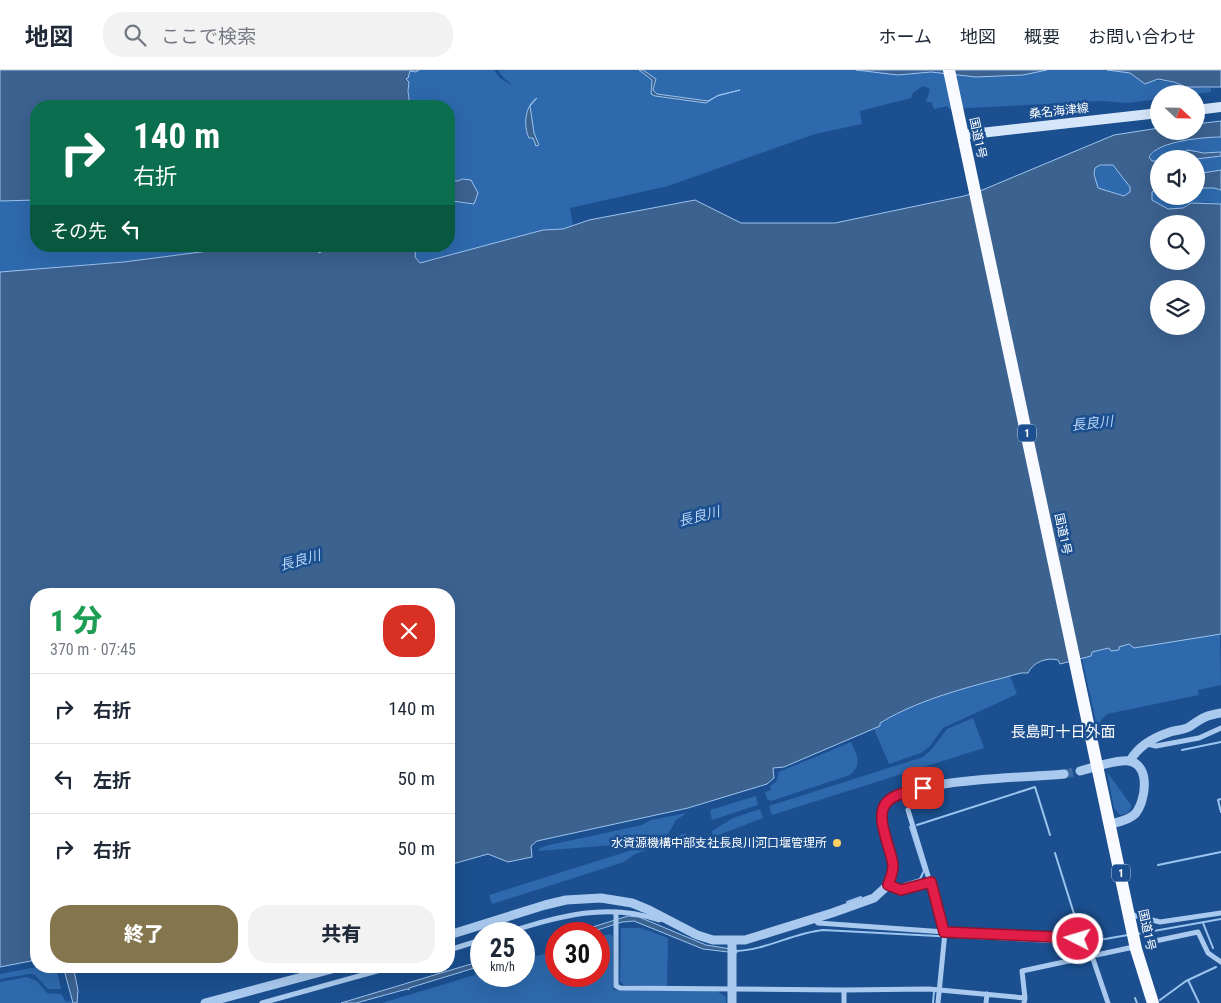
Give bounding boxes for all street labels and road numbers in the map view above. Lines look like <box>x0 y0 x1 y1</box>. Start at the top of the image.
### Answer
street label: 桑名海津線 <box>1028 101 1090 121</box>
street label: 国道1号 <box>967 116 989 160</box>
road number: 1 <box>1018 424 1036 442</box>
street label: 国道1号 <box>1052 512 1074 556</box>
road number: 1 <box>1112 864 1130 881</box>
street label: 国道1号 <box>1136 908 1158 952</box>

